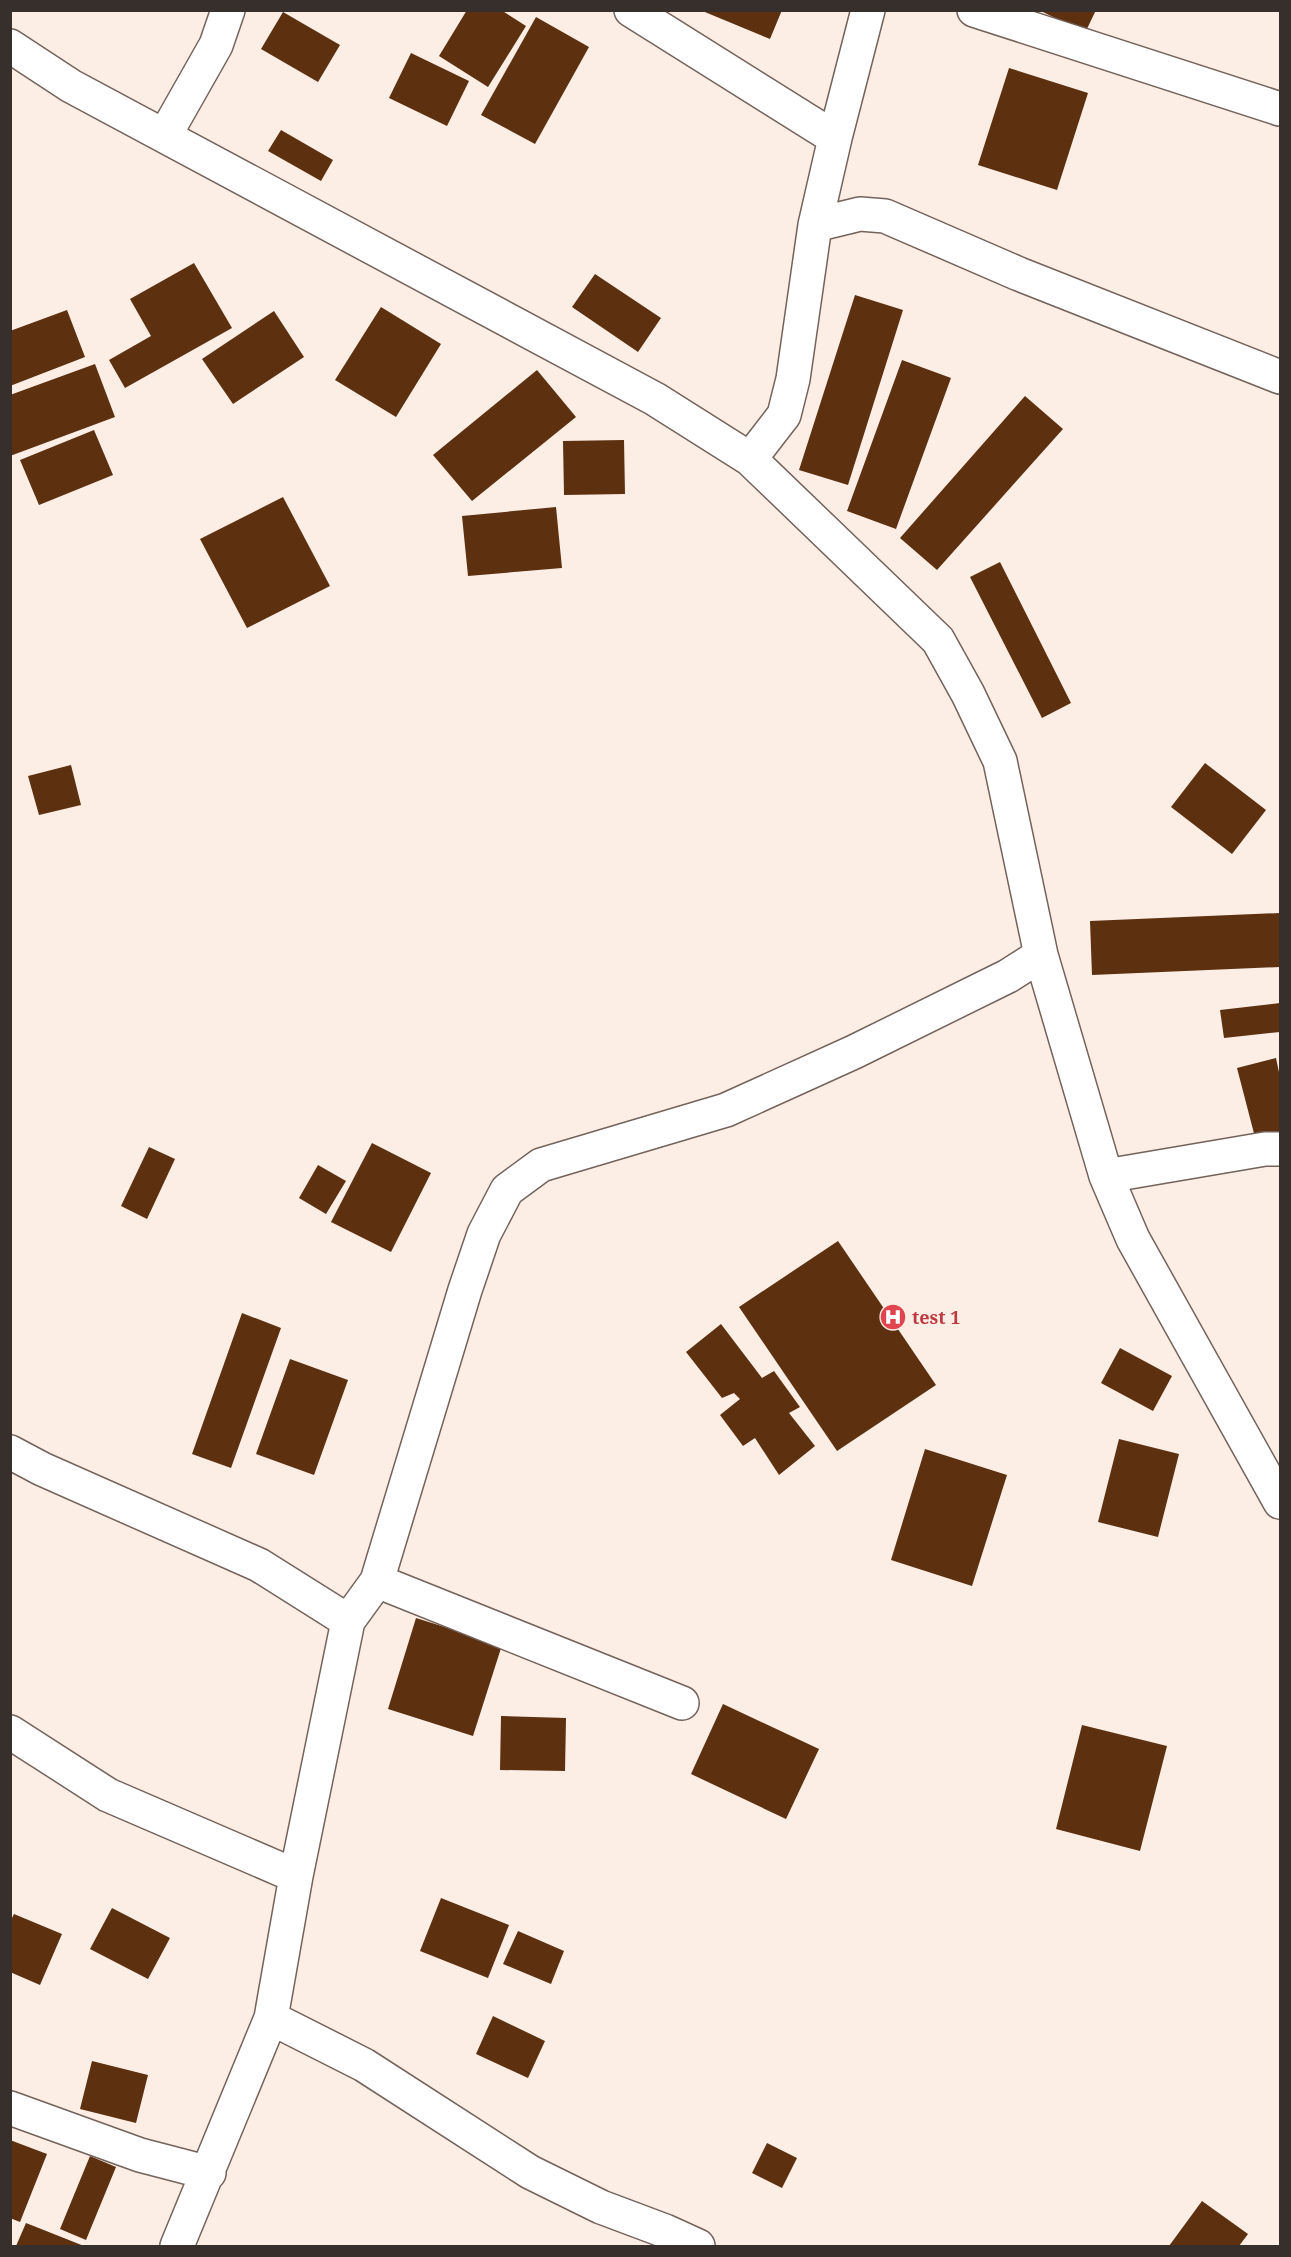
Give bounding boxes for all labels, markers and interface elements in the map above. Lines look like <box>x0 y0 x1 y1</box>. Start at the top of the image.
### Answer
hospital icon: test 1 <box>878 1302 908 1332</box>
place label: test 1 <box>912 1305 960 1329</box>

